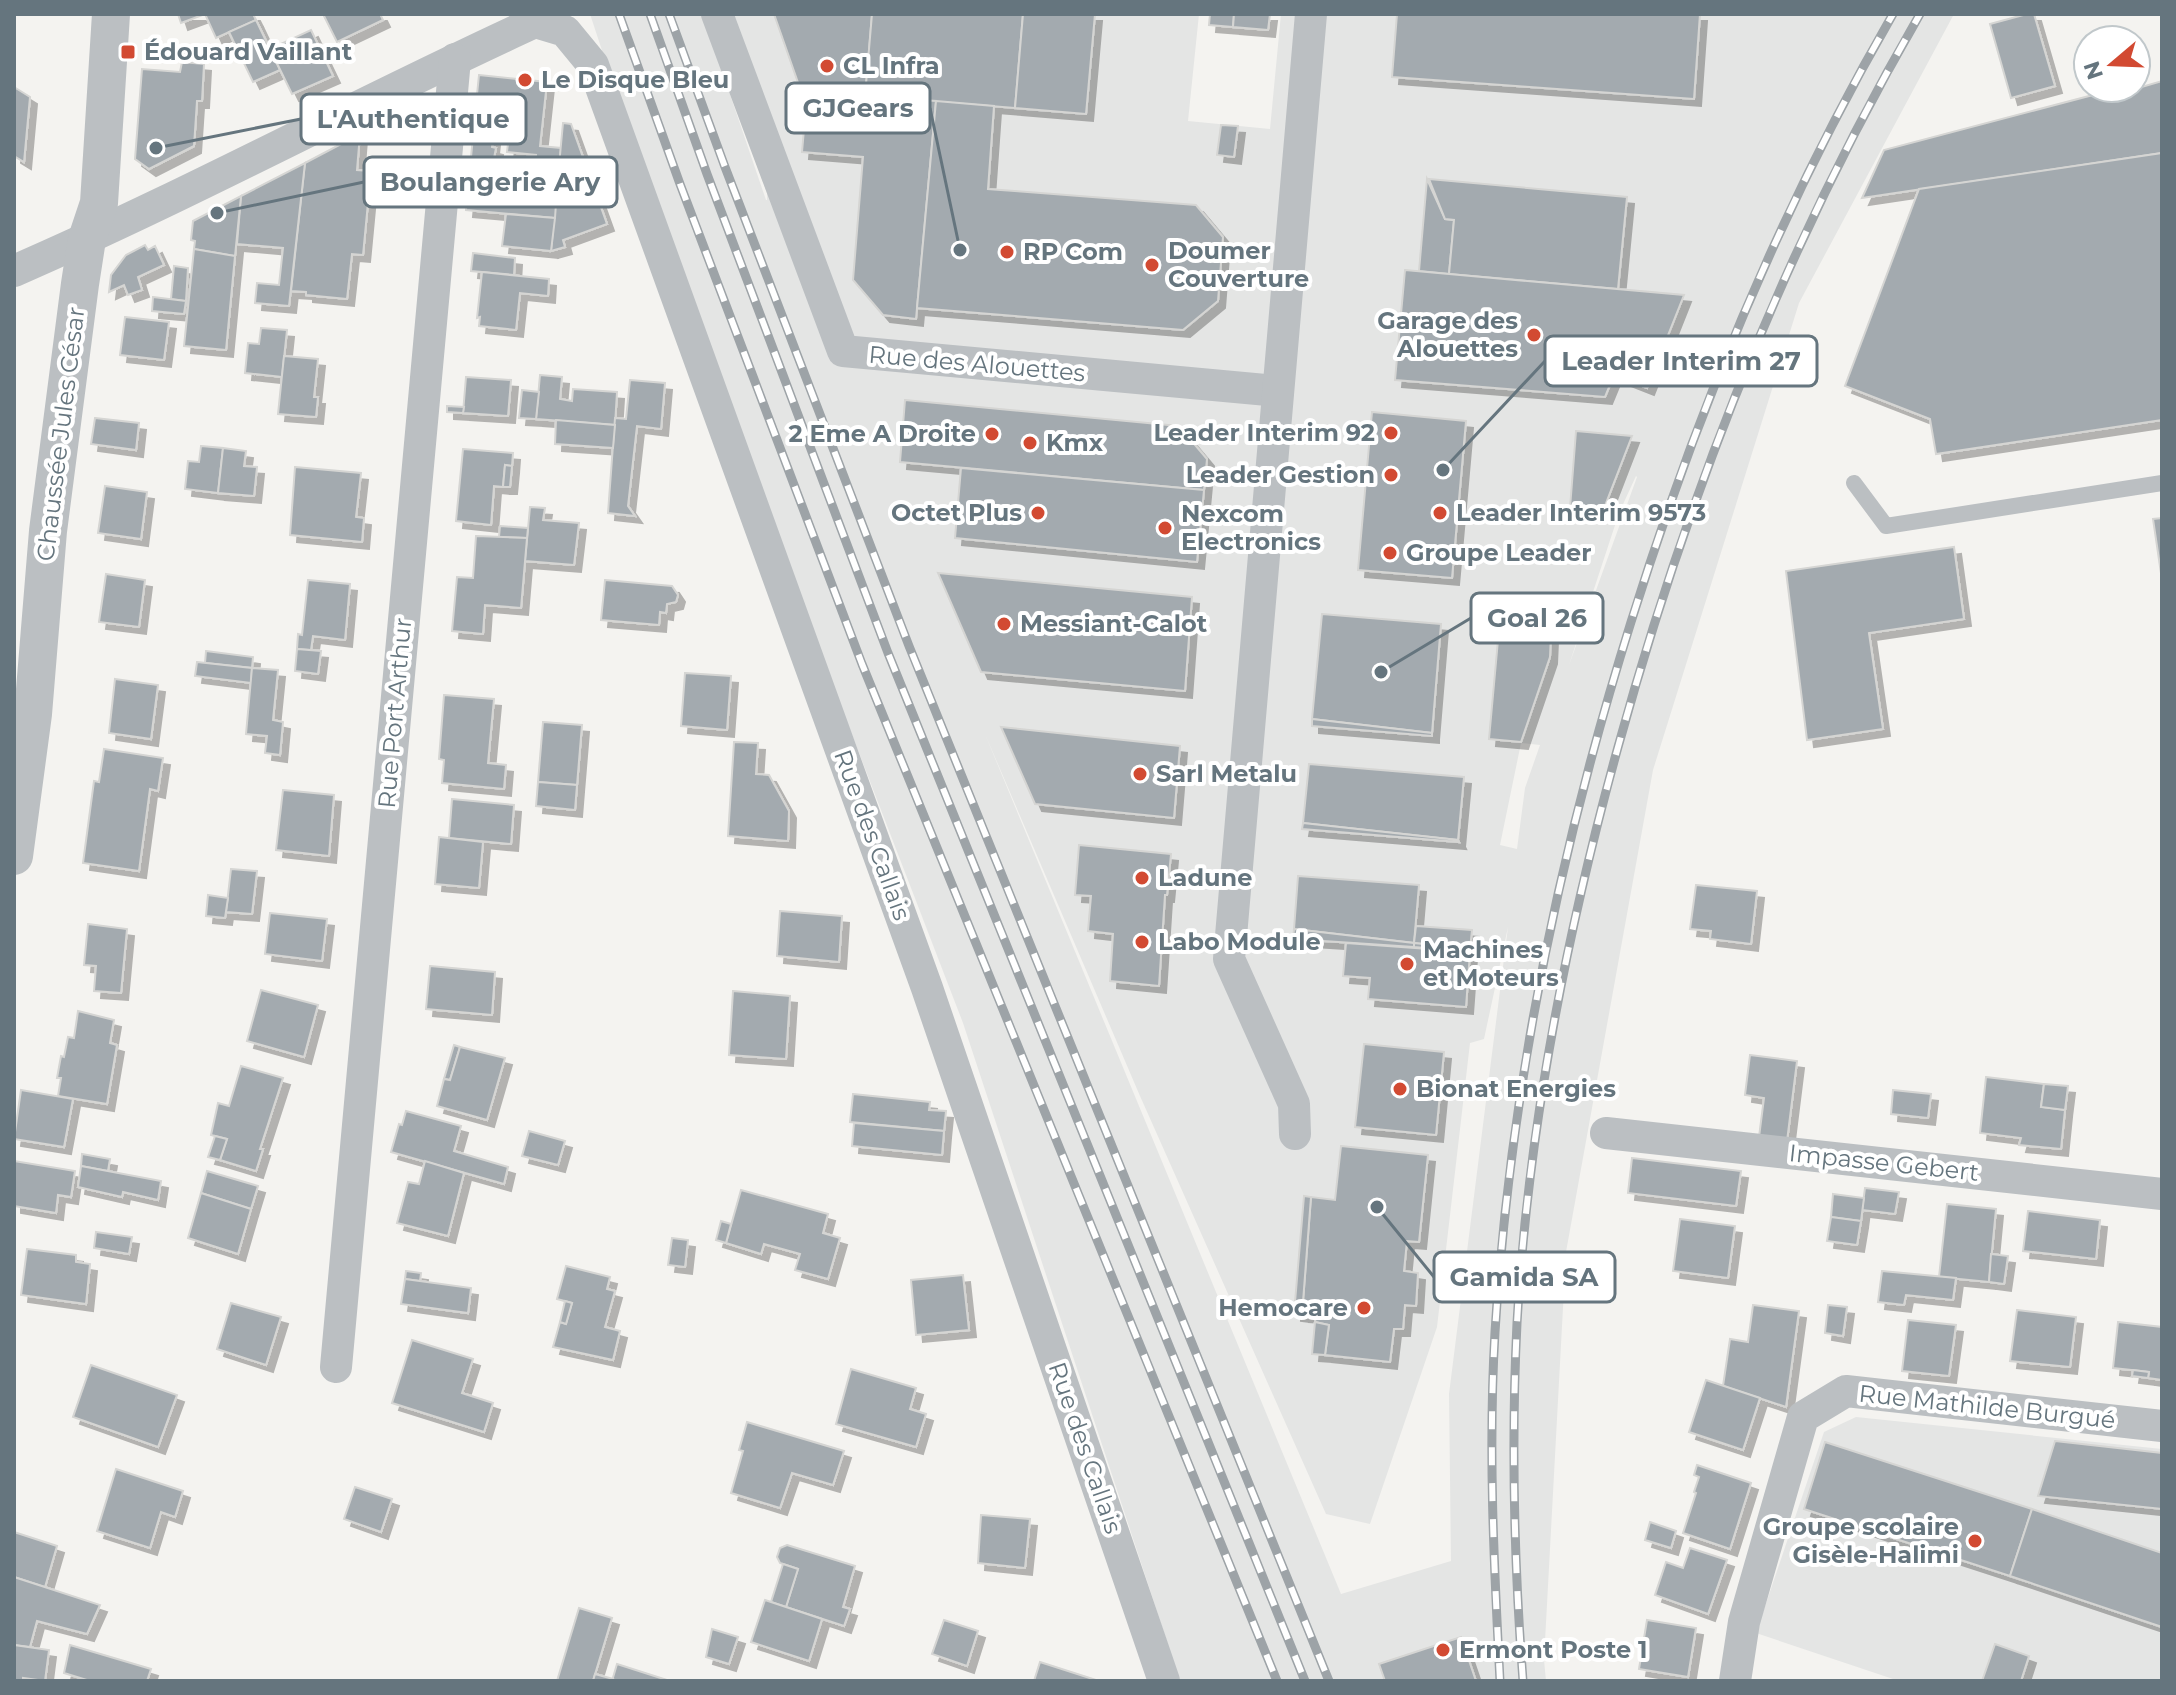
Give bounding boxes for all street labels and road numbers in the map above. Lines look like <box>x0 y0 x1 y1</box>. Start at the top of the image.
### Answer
street label: Chaussée Jules César <box>31 305 90 563</box>
street label: Rue des Alouettes <box>868 340 1087 387</box>
street label: Rue Port Arthur <box>372 616 417 809</box>
street label: Rue des Callais <box>828 746 917 924</box>
street label: Impasse Gebert <box>1788 1138 1981 1187</box>
street label: Rue des Callais <box>1043 1358 1128 1537</box>
street label: Rue Mathilde Burgué <box>1857 1379 2117 1434</box>

